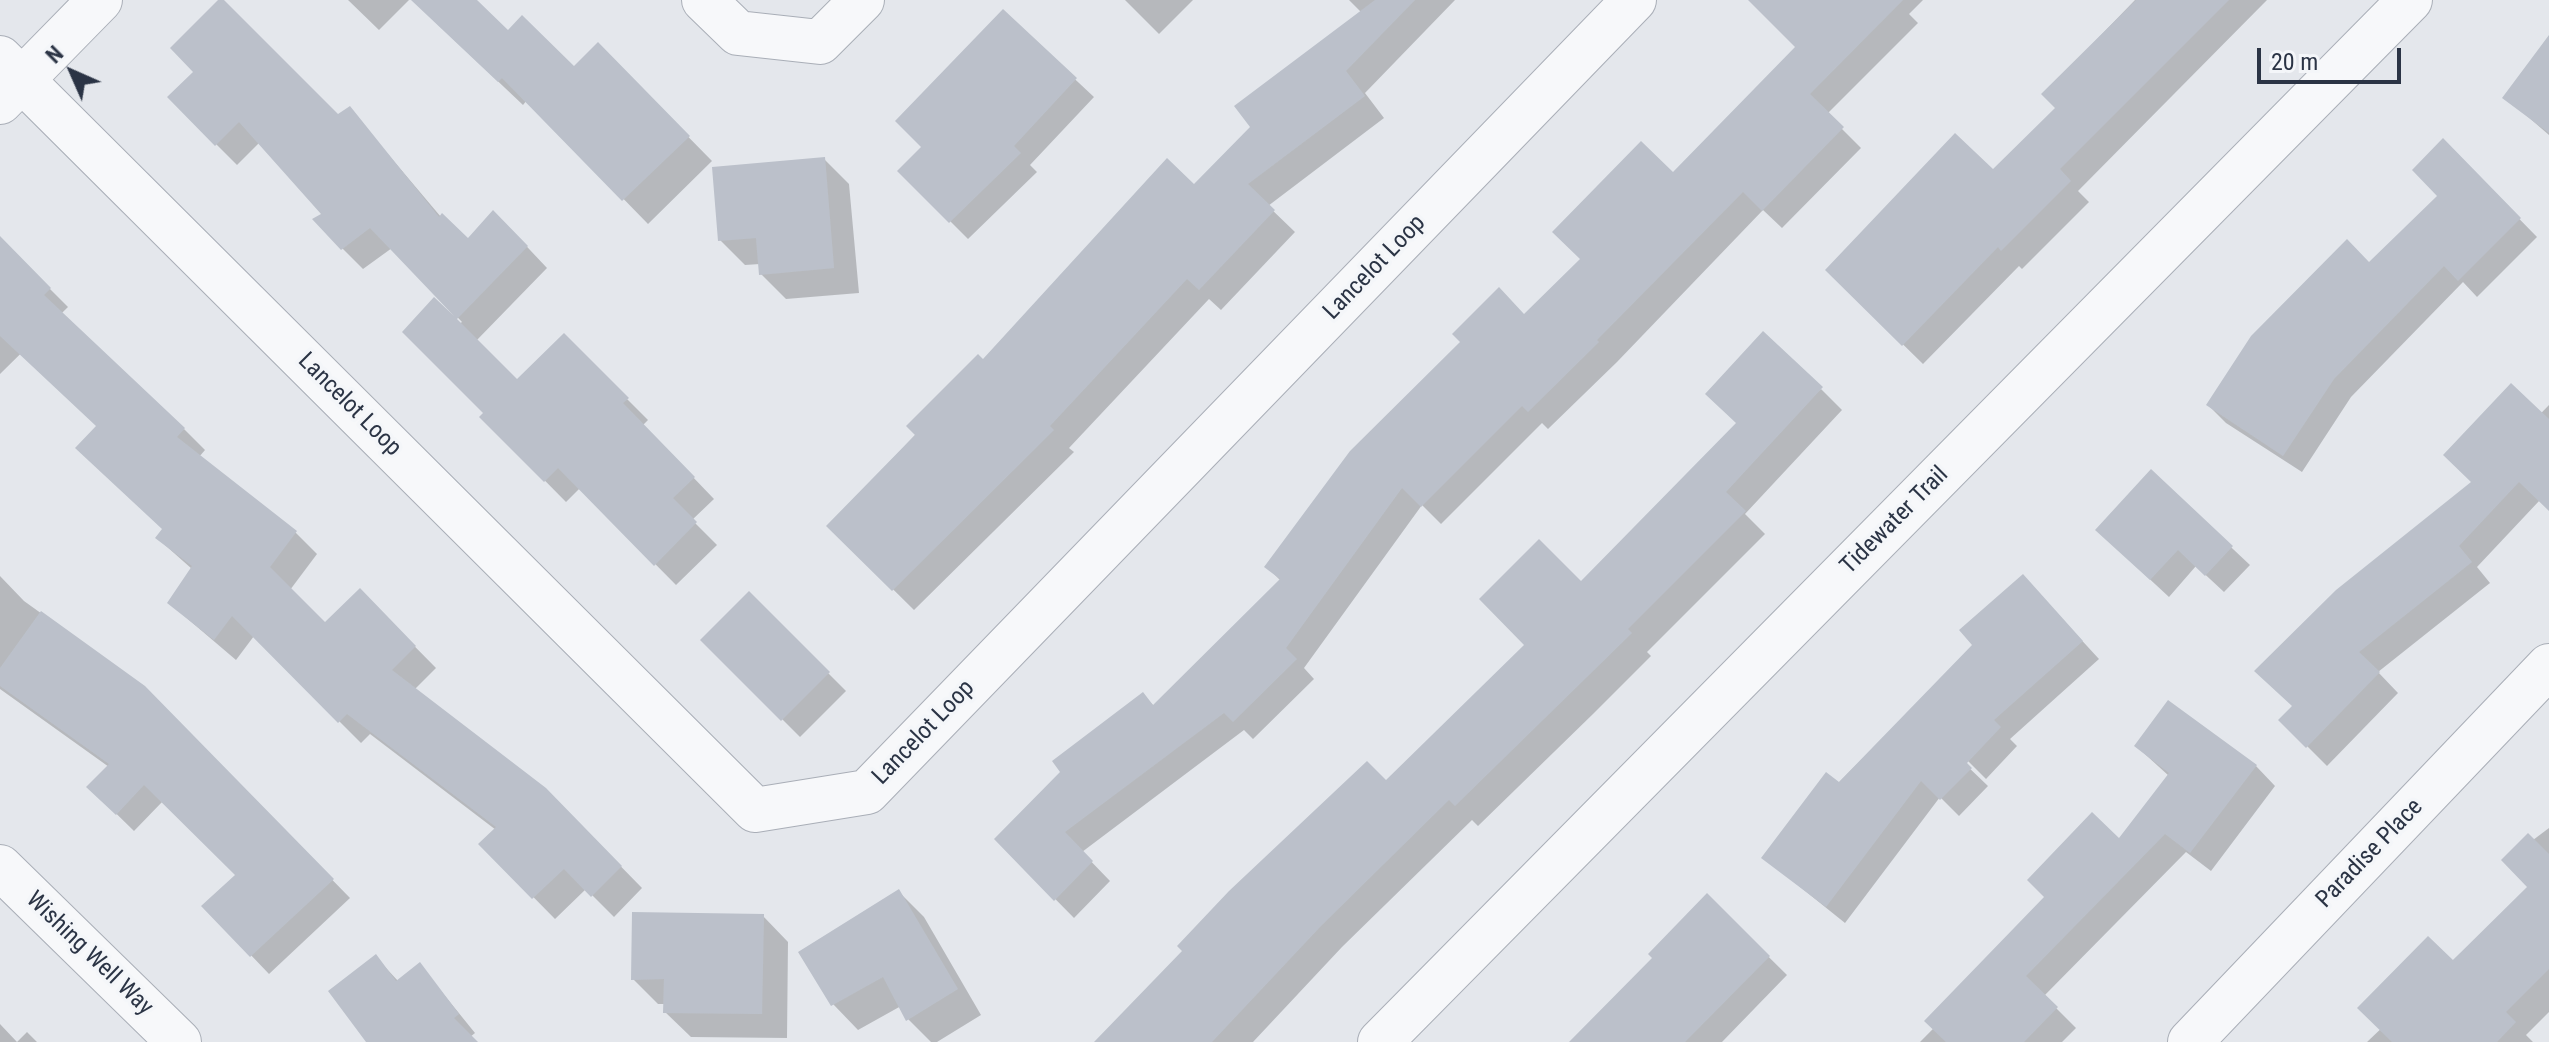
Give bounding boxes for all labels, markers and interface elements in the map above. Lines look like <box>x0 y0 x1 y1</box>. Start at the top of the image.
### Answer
north arrow <box>32 32 112 112</box>
scale bar <box>2261 32 2405 82</box>
text: N <box>41 41 68 68</box>
text: 20 m <box>2271 48 2318 76</box>
street label: Lancelot Loop <box>1318 210 1432 326</box>
street label: Lancelot Loop <box>291 347 407 463</box>
street label: Tidewater Trail <box>1835 461 1955 581</box>
street label: Lancelot Loop <box>867 675 981 791</box>
street label: Paradise Place <box>2311 793 2429 915</box>
street label: Wishing Well Way <box>19 886 159 1022</box>

